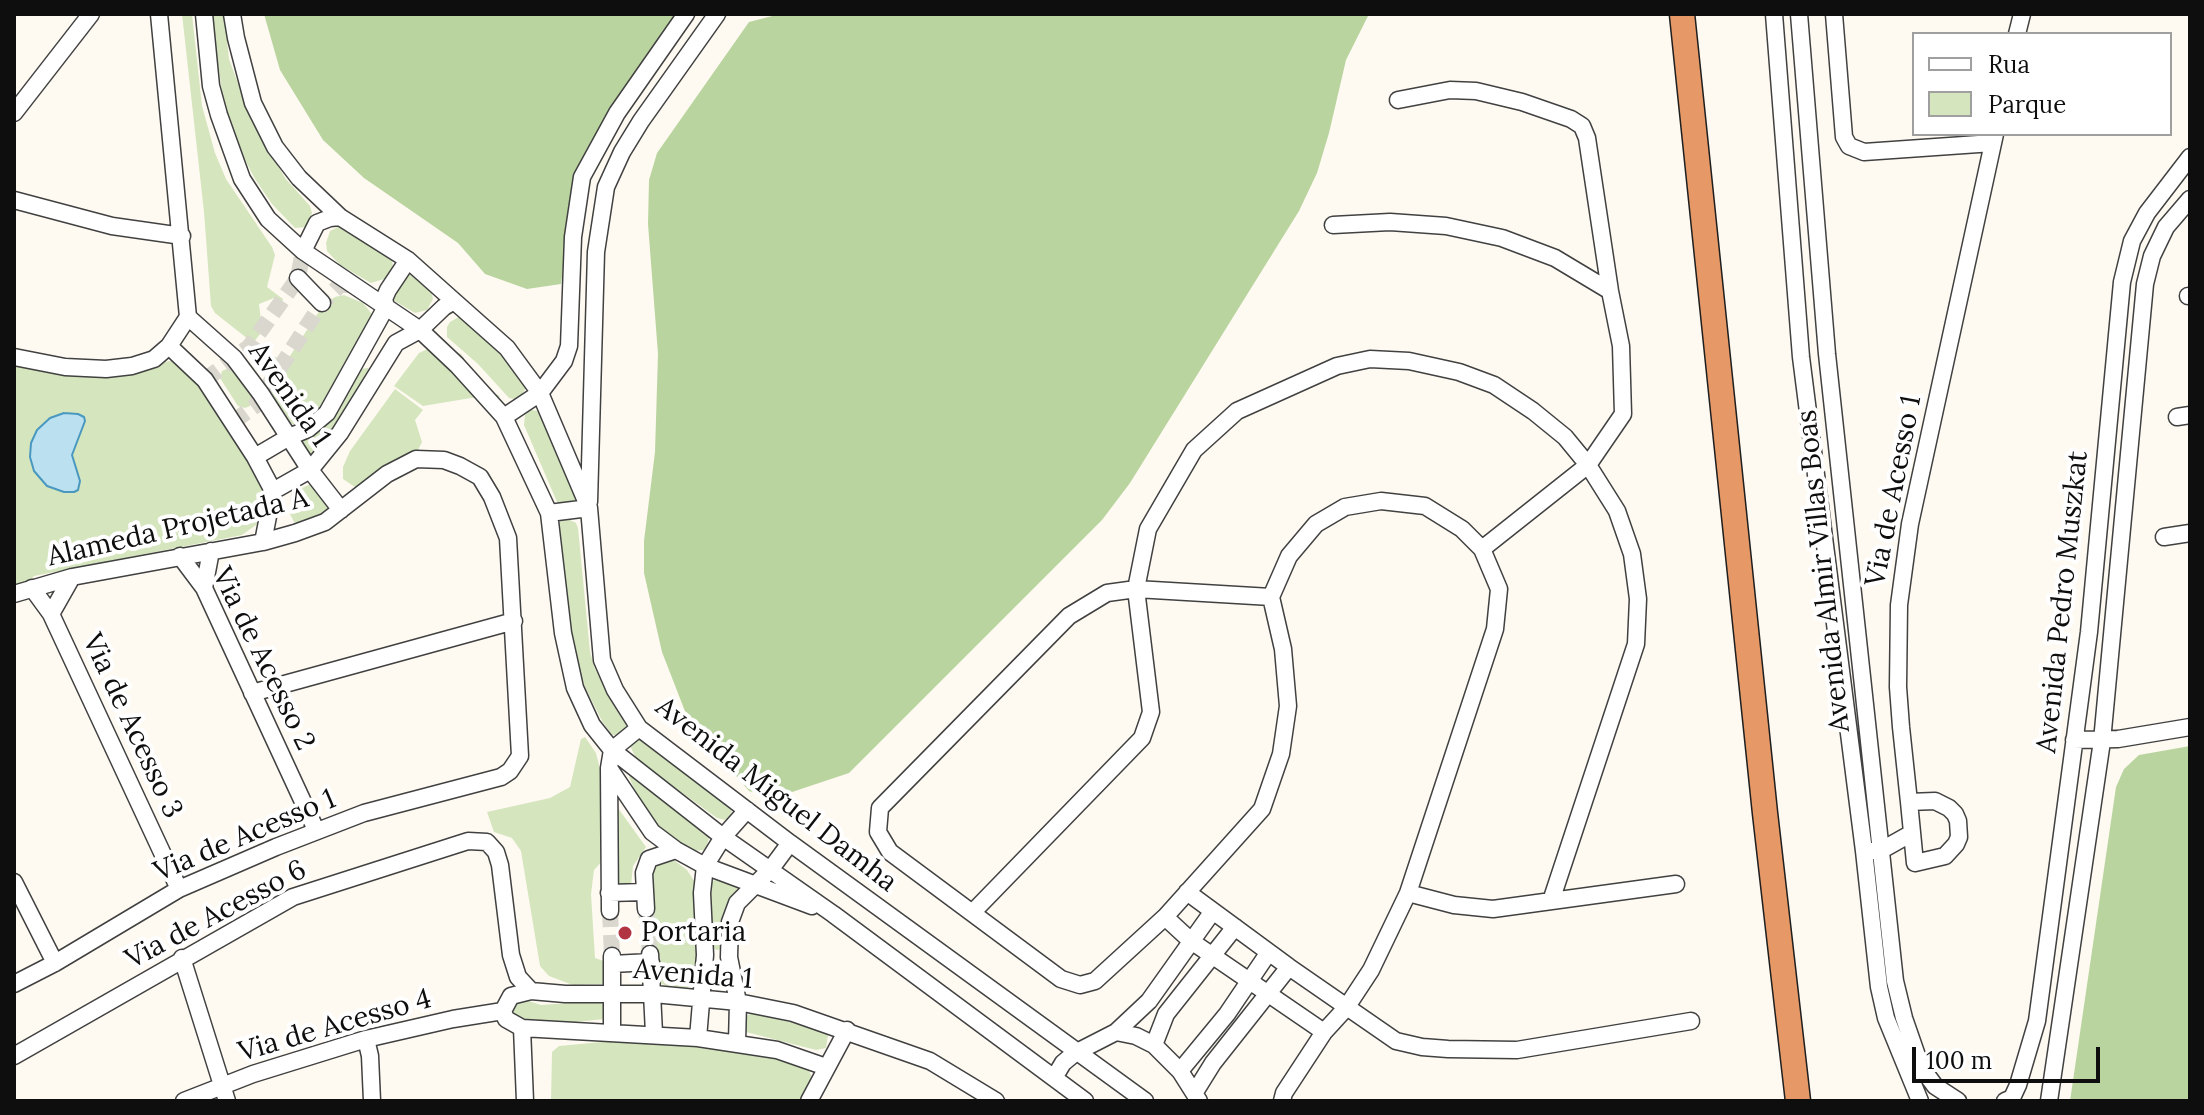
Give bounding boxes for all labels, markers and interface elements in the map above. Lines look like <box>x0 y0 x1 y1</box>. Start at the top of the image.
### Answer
legend <box>1912 32 2172 136</box>
text: Rua <box>1988 49 2030 80</box>
text: Parque <box>1988 89 2066 120</box>
street label: Avenida 1 <box>241 336 337 454</box>
street label: Via de Acesso 1 <box>1859 393 1929 589</box>
street label: Avenida Almir Villas Boas <box>1790 408 1858 734</box>
street label: Avenida Pedro Muszkat <box>2030 449 2096 755</box>
street label: Alameda Projetada A <box>44 482 312 574</box>
street label: Via de Acesso 2 <box>204 562 322 756</box>
street label: Via de Acesso 3 <box>75 628 189 824</box>
street label: Avenida Miguel Damha <box>649 690 903 900</box>
street label: Via de Acesso 1 <box>149 783 341 889</box>
street label: Via de Acesso 6 <box>120 853 312 977</box>
place label: Portaria <box>641 916 746 950</box>
marker: Portaria <box>616 924 634 942</box>
street label: Avenida 1 <box>632 953 754 997</box>
street label: Via de Acesso 4 <box>235 982 435 1070</box>
scale bar <box>1916 1031 2104 1081</box>
text: 100 m <box>1926 1045 1992 1076</box>

